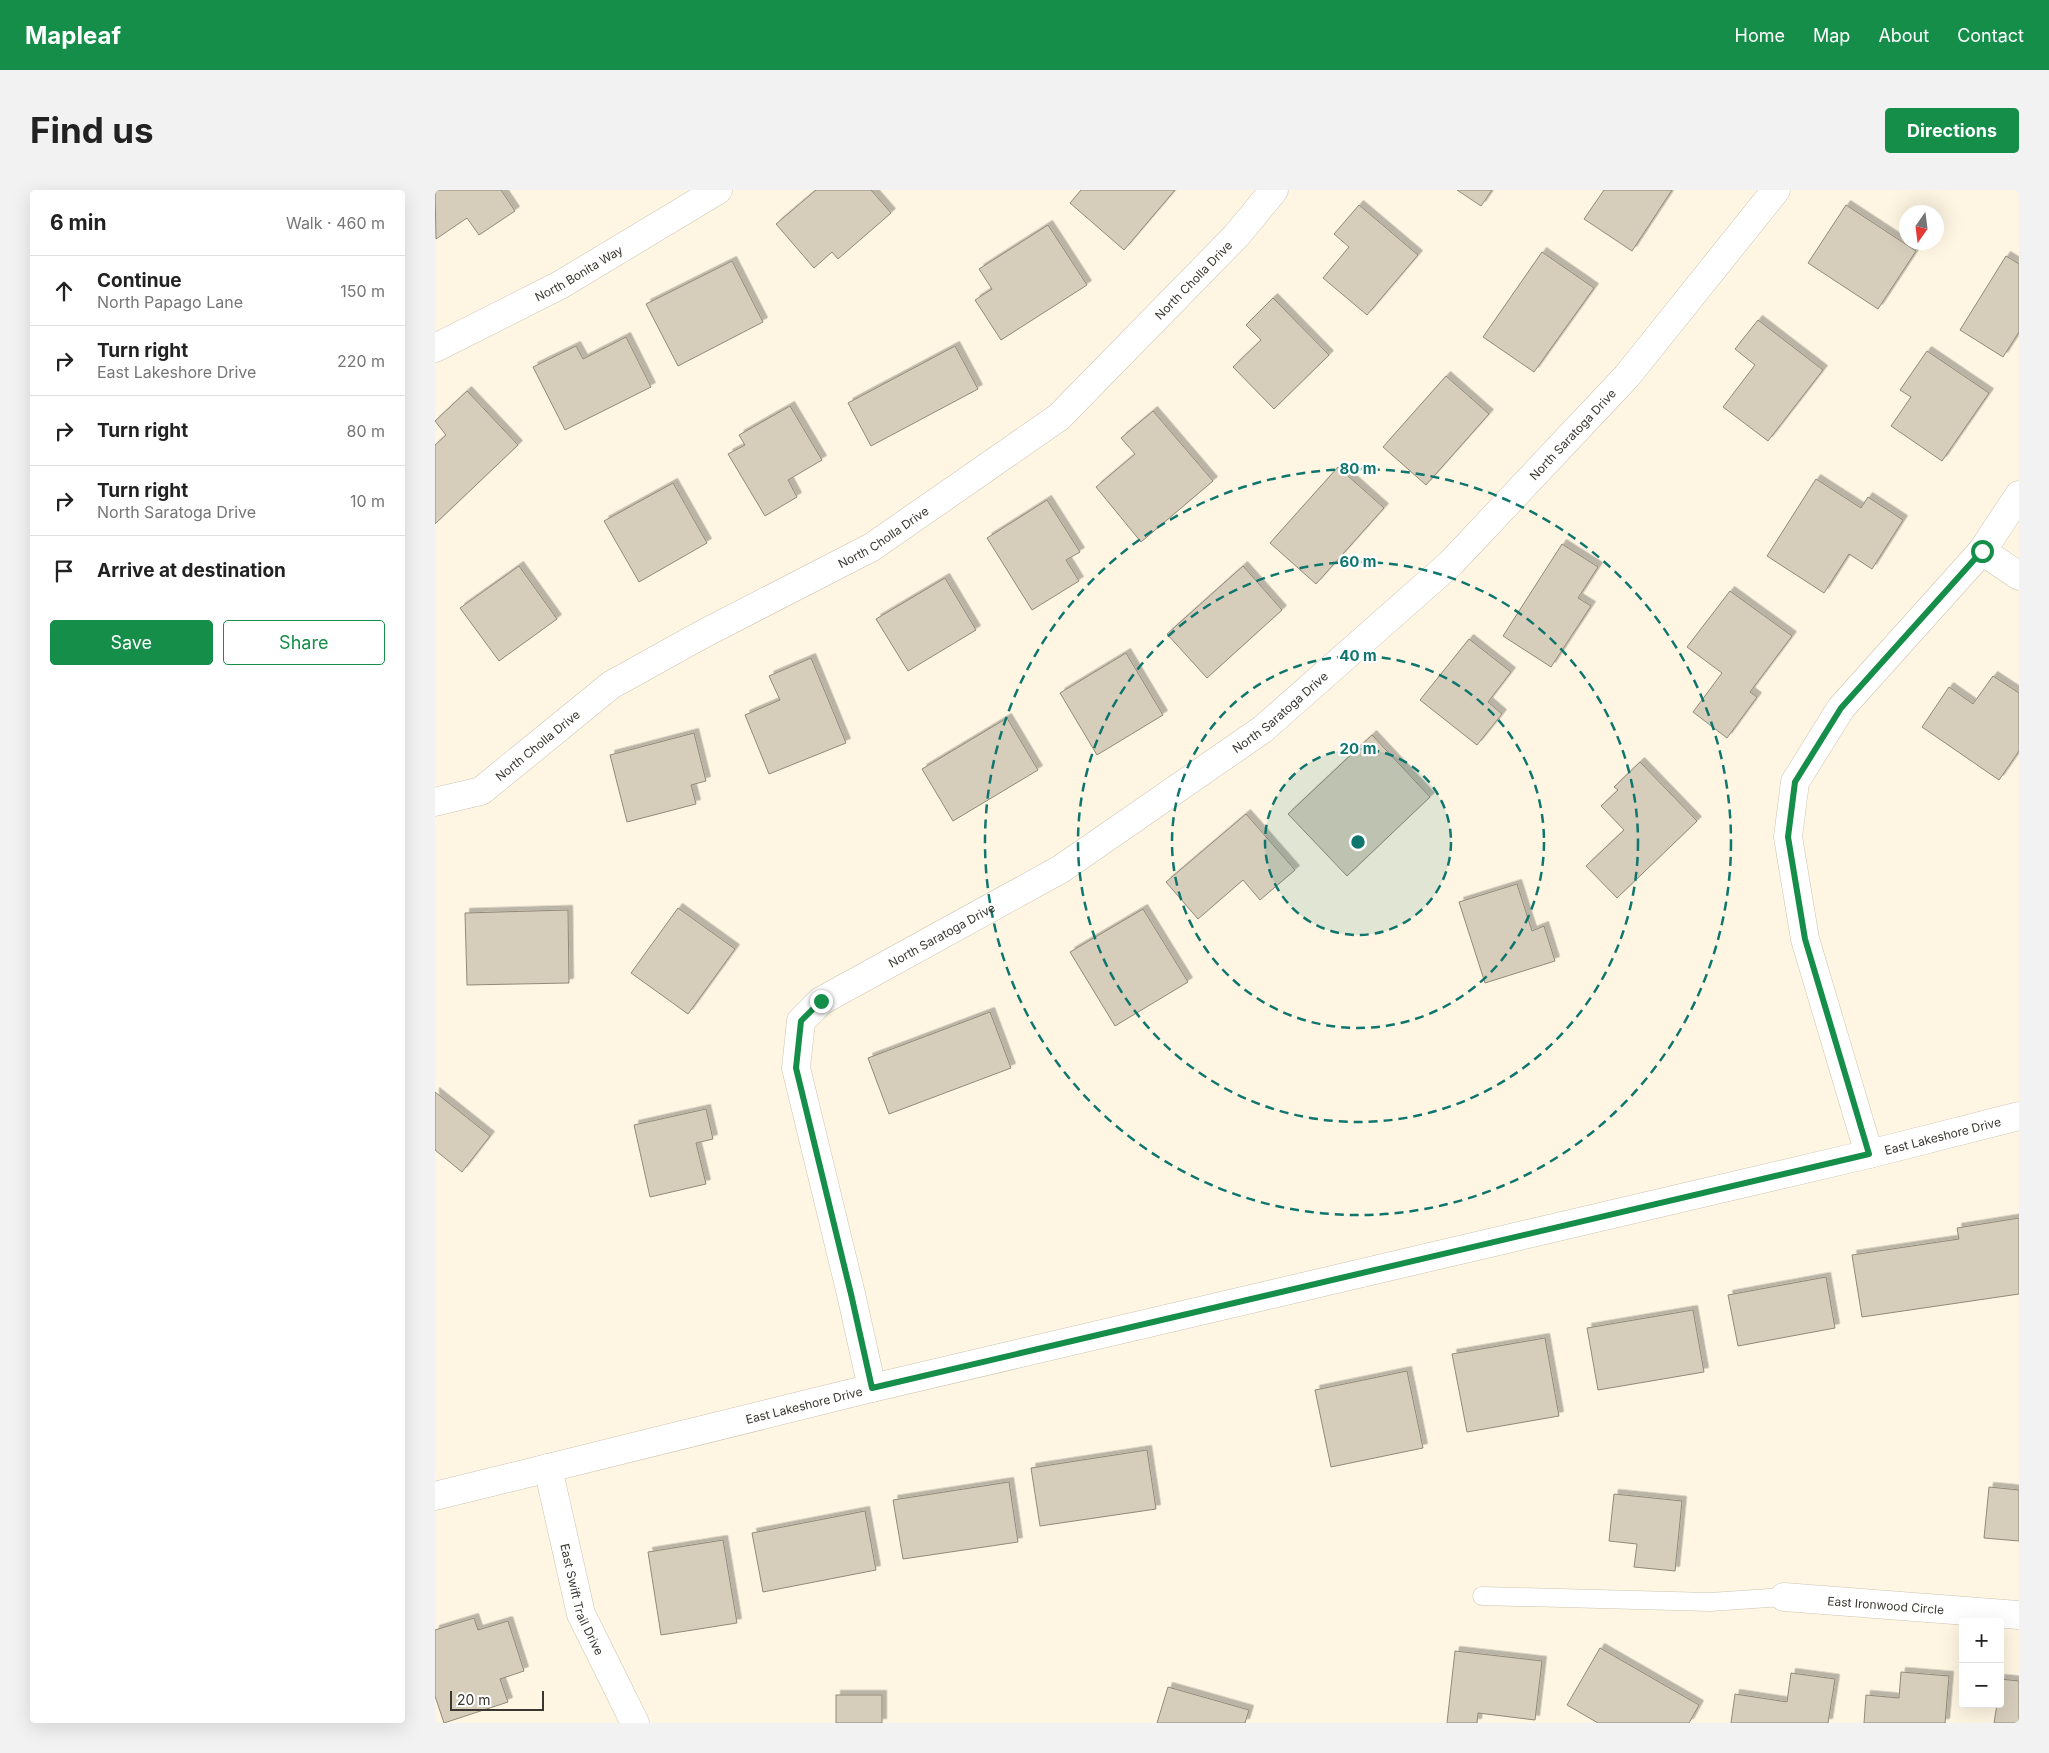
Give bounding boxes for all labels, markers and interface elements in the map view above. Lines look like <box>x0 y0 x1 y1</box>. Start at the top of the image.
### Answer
text: Mapleaf <box>25 21 121 50</box>
text: Home <box>1735 25 1785 46</box>
text: Map <box>1813 25 1850 46</box>
text: About <box>1878 25 1929 46</box>
text: Contact <box>1957 25 2024 46</box>
button: Directions <box>1885 108 2019 153</box>
text: Find us <box>30 109 154 151</box>
north arrow <box>1899 205 1944 250</box>
text: 6 min <box>50 210 107 235</box>
text: Walk · 460 m <box>286 213 385 233</box>
street label: North Cholla Drive <box>1151 237 1235 322</box>
street label: North Bonita Way <box>532 242 625 304</box>
text: Continue <box>97 269 182 292</box>
icon: ahead <box>50 277 78 305</box>
text: 150 m <box>340 281 385 301</box>
text: North Papago Lane <box>97 292 243 312</box>
text: Turn right <box>97 339 188 362</box>
icon: right <box>50 347 78 375</box>
text: 220 m <box>337 351 385 371</box>
text: East Lakeshore Drive <box>97 362 256 382</box>
street label: North Saratoga Drive <box>1526 385 1619 483</box>
icon: right <box>50 417 78 445</box>
text: Turn right <box>97 419 188 442</box>
text: 80 m <box>346 421 385 441</box>
text: 80 m <box>1339 459 1377 478</box>
text: Turn right <box>97 479 188 502</box>
icon: right <box>50 487 78 515</box>
text: 10 m <box>350 491 385 511</box>
text: North Saratoga Drive <box>97 502 256 522</box>
street label: North Cholla Drive <box>835 503 931 571</box>
route start <box>1971 540 1994 563</box>
text: 60 m <box>1339 552 1377 571</box>
icon: arrive <box>50 557 78 585</box>
text: Arrive at destination <box>97 559 286 582</box>
button: Save <box>50 620 213 665</box>
button: Share <box>223 620 385 665</box>
text: 40 m <box>1339 646 1377 665</box>
street label: North Saratoga Drive <box>1229 668 1331 756</box>
street label: North Cholla Drive <box>492 706 582 784</box>
text: 20 m <box>1340 739 1376 758</box>
centre of rings <box>1349 833 1367 851</box>
street label: North Saratoga Drive <box>886 899 997 970</box>
route end <box>810 990 833 1013</box>
street label: East Lakeshore Drive <box>1883 1113 2002 1157</box>
street label: East Lakeshore Drive <box>744 1383 864 1426</box>
street label: East Swift Trail Drive <box>558 1542 608 1657</box>
street label: East Ironwood Circle <box>1827 1593 1945 1617</box>
map controls <box>1959 1618 2004 1708</box>
button: + <box>1959 1618 2004 1663</box>
button: − <box>1959 1663 2004 1708</box>
scale bar <box>450 1688 544 1711</box>
text: 20 m <box>457 1691 491 1708</box>

